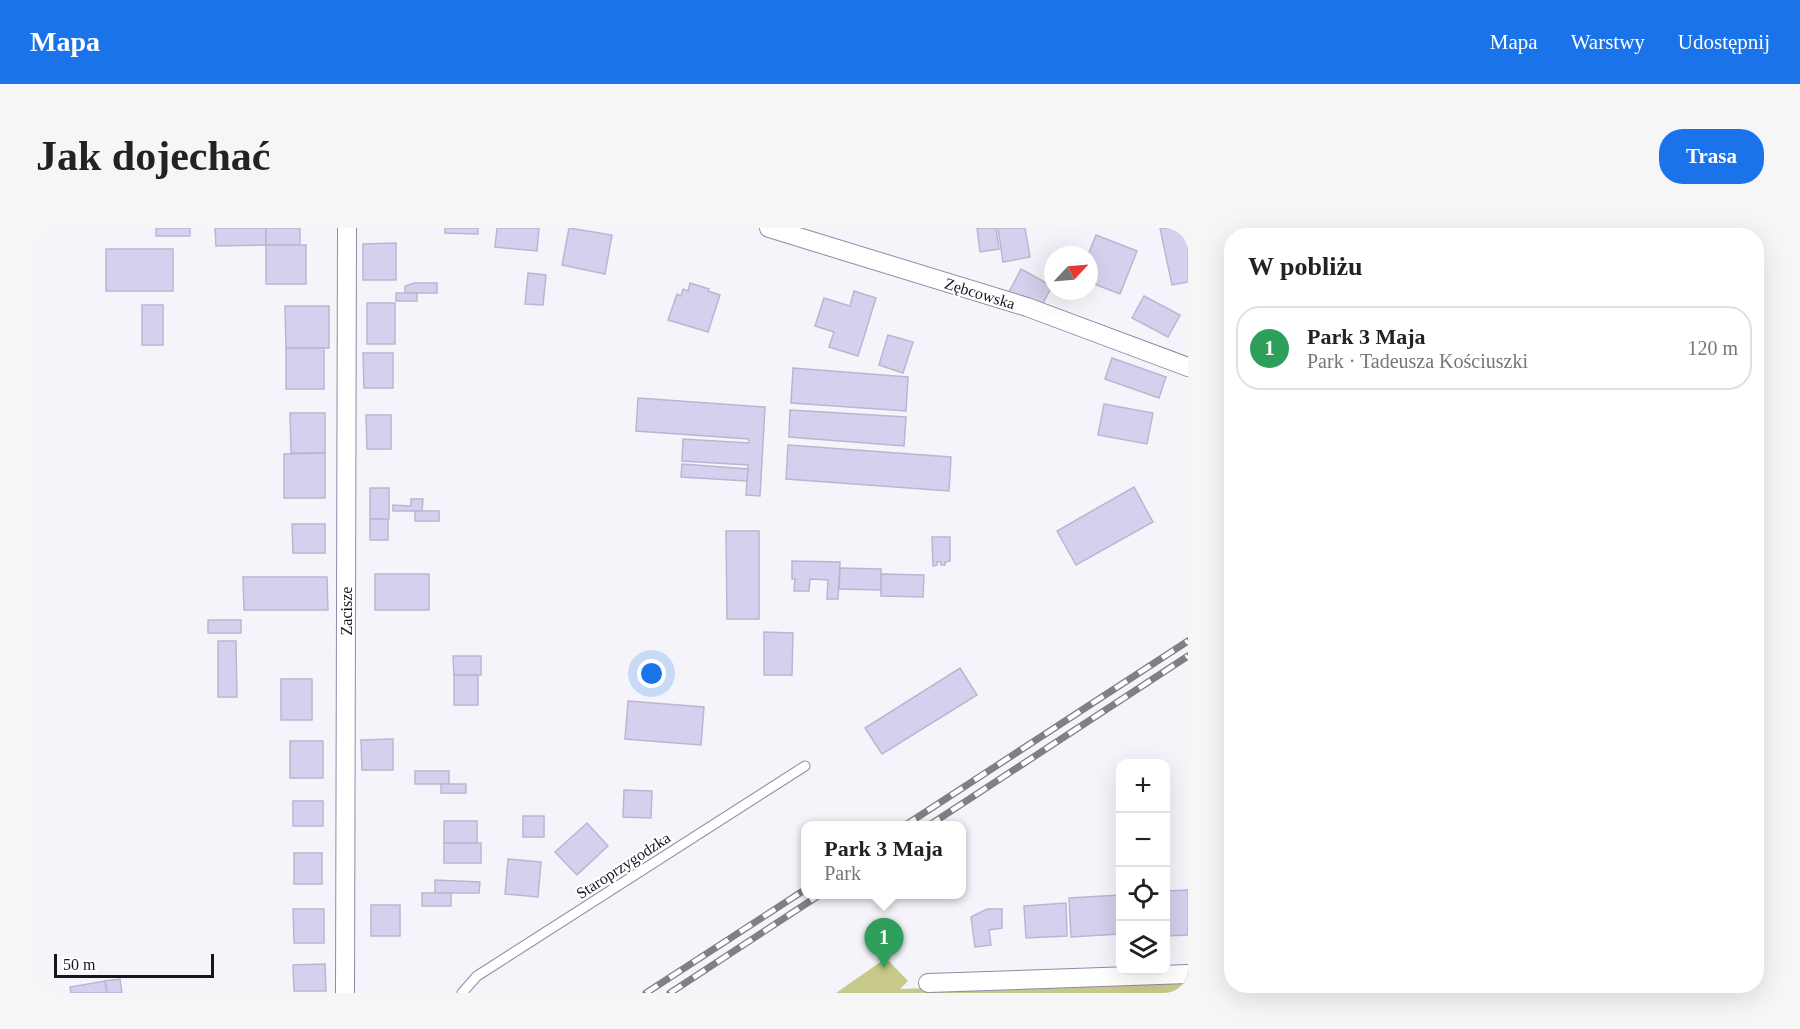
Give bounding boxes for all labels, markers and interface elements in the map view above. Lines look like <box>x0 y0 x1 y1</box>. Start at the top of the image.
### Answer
text: Mapa <box>30 26 100 57</box>
text: Mapa <box>1490 30 1538 54</box>
text: Warstwy <box>1571 30 1645 54</box>
text: Udostępnij <box>1678 30 1770 54</box>
button: Trasa <box>1659 129 1764 184</box>
text: Jak dojechać <box>36 133 271 179</box>
north arrow <box>1044 246 1098 300</box>
text: W pobliżu <box>1248 252 1362 281</box>
street label: Zębcowska <box>942 275 1017 313</box>
text: Park 3 Maja <box>1307 324 1426 349</box>
text: 1 <box>1265 337 1275 359</box>
text: 120 m <box>1687 337 1738 359</box>
text: Park · Tadeusza Kościuszki <box>1307 350 1528 372</box>
street label: Zacisze <box>338 587 355 635</box>
your location <box>637 659 666 688</box>
map controls <box>1116 759 1170 975</box>
button: + <box>1116 759 1170 813</box>
button: − <box>1116 813 1170 867</box>
popup <box>801 821 966 899</box>
street label: Staroprzygodzka <box>573 829 674 903</box>
text: Park 3 Maja <box>824 836 943 861</box>
text: Park <box>824 862 861 884</box>
button: locate <box>1116 867 1170 921</box>
pin: 1 <box>864 918 904 968</box>
button: layers <box>1116 921 1170 975</box>
scale bar <box>54 951 214 978</box>
text: 50 m <box>63 956 95 973</box>

